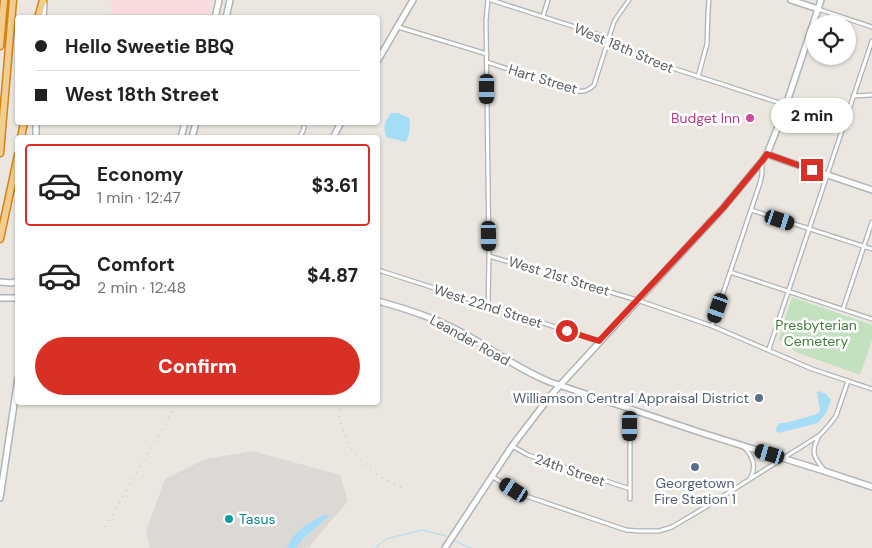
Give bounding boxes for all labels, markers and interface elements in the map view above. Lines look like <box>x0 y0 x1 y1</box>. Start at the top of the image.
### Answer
map controls <box>806 15 856 65</box>
button: locate <box>806 15 856 65</box>
street label: West 18th Street <box>571 19 677 77</box>
text: Hello Sweetie BBQ <box>65 34 234 59</box>
street label: Hart Street <box>506 60 580 98</box>
car <box>479 74 494 104</box>
text: West 18th Street <box>65 82 219 107</box>
callout: 2 min <box>771 98 853 132</box>
text: 2 min <box>791 105 833 126</box>
place label: Budget Inn <box>671 109 740 127</box>
marker: Budget Inn <box>744 112 756 124</box>
route end <box>801 159 823 181</box>
text: Economy <box>97 162 184 187</box>
icon: car <box>37 163 82 208</box>
text: $3.61 <box>312 173 358 198</box>
text: 1 min · 12:47 <box>97 187 181 208</box>
car <box>763 208 796 232</box>
car <box>481 221 496 251</box>
text: Comfort <box>97 252 175 277</box>
street label: West 21st Street <box>506 252 612 300</box>
icon: car <box>37 253 82 298</box>
text: $4.87 <box>307 263 358 288</box>
text: 2 min · 12:48 <box>97 277 186 298</box>
street label: West 22nd Street <box>431 280 545 332</box>
car <box>706 291 729 325</box>
street label: Leander Road <box>427 311 513 369</box>
park label: Presbyterian Cemetery <box>775 316 857 350</box>
route start <box>556 320 578 342</box>
button: Confirm <box>35 337 360 395</box>
place label: Williamson Central Appraisal District <box>513 389 749 407</box>
marker: Williamson Central Appraisal District <box>753 392 765 404</box>
car <box>622 411 637 441</box>
car <box>753 442 786 466</box>
street label: 24th Street <box>532 450 608 490</box>
marker: Georgetown Fire Station 1 <box>689 461 701 473</box>
place label: Georgetown Fire Station 1 <box>654 474 736 508</box>
car <box>497 476 530 504</box>
place label: Tasus <box>239 510 276 528</box>
marker: Tasus <box>223 513 235 525</box>

